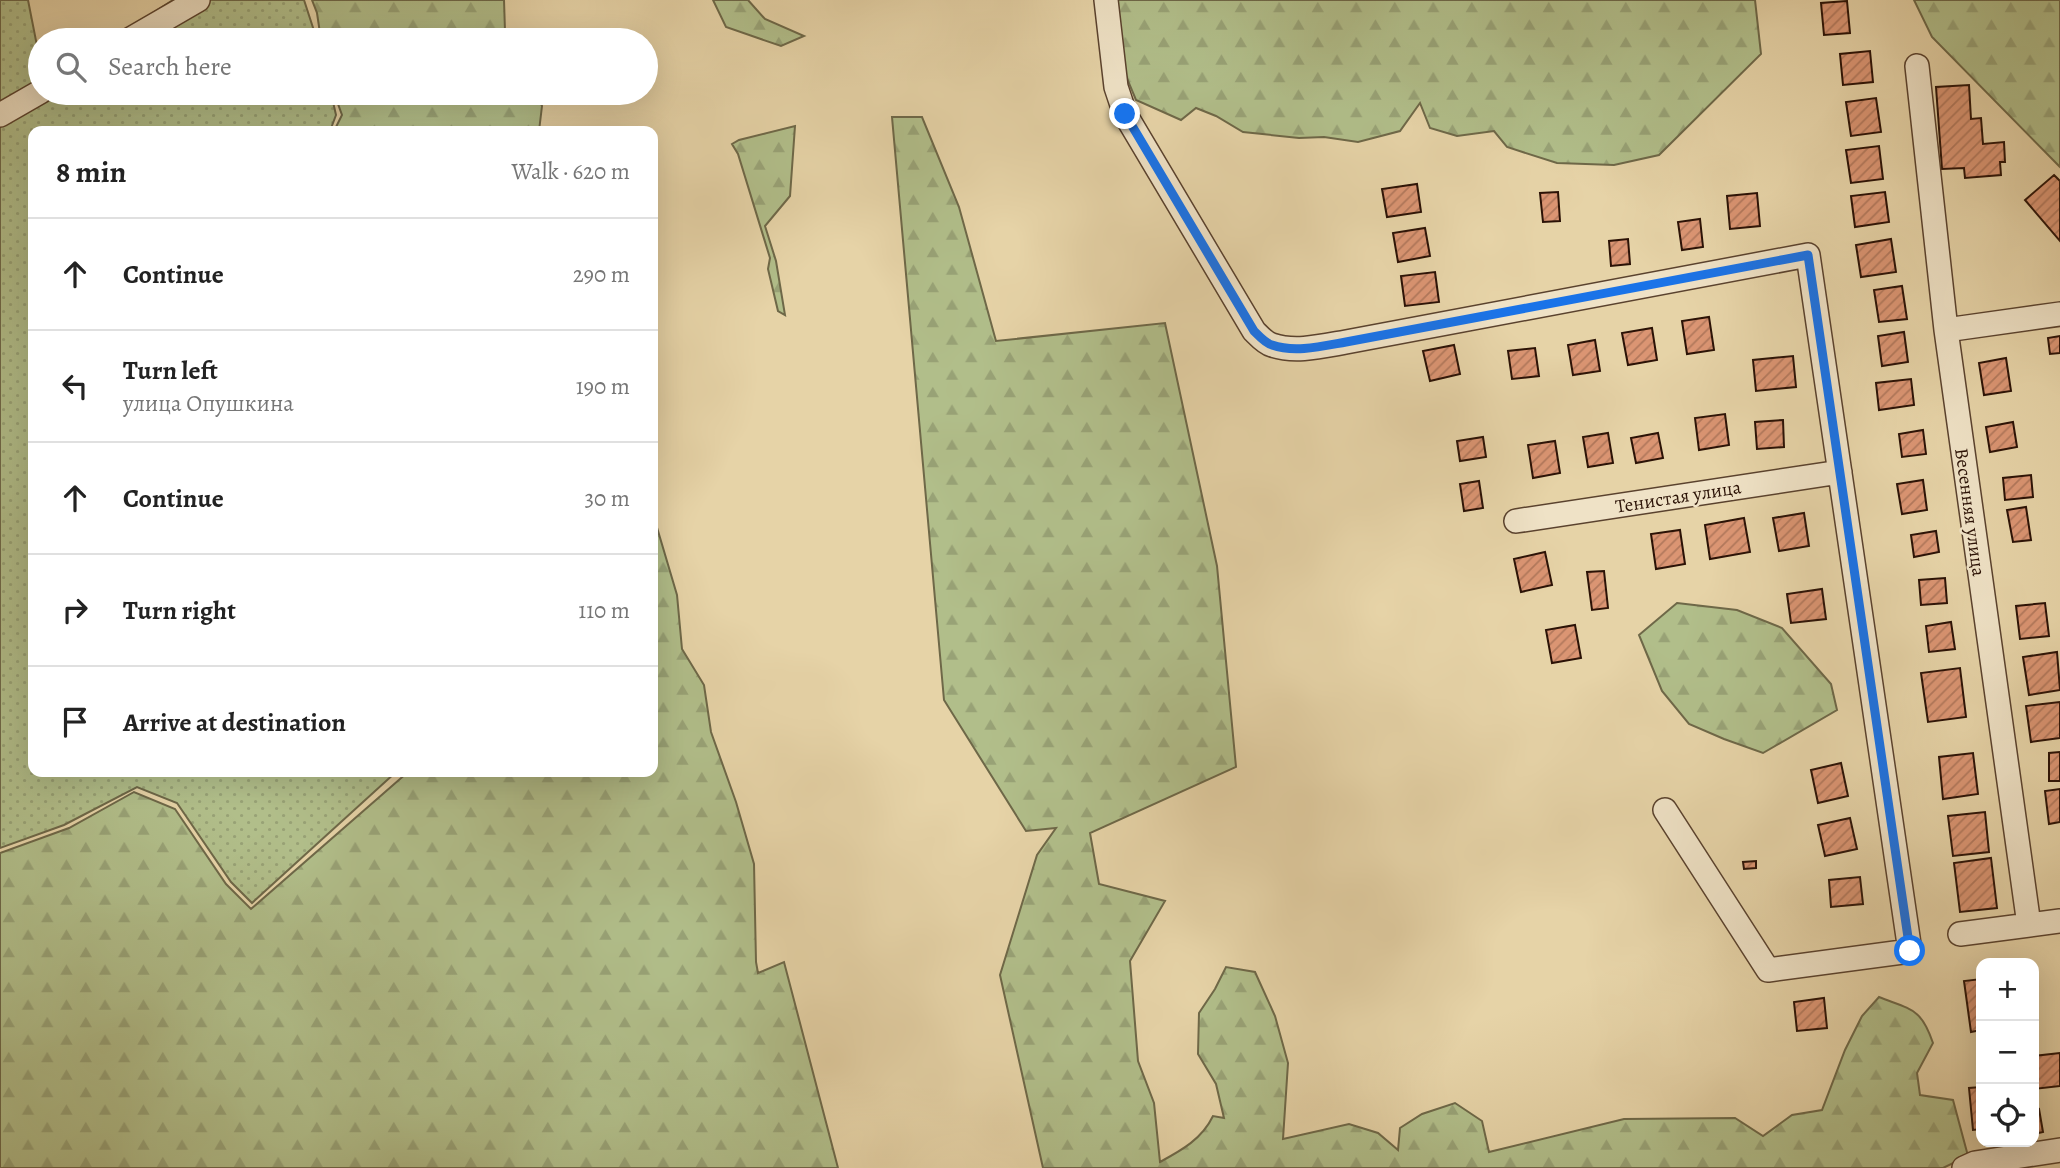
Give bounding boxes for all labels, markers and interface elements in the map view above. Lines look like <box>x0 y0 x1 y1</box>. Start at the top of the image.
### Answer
search box <box>28 28 658 105</box>
icon: search <box>52 48 90 86</box>
text: Search here <box>108 49 232 84</box>
route end <box>1109 98 1140 129</box>
text: 8 min <box>56 152 126 192</box>
text: Walk · 620 m <box>511 156 630 187</box>
icon: ahead <box>56 255 94 293</box>
text: Continue <box>123 257 224 292</box>
text: 290 m <box>573 259 630 290</box>
text: Turn left <box>123 353 218 388</box>
icon: left <box>56 367 94 405</box>
text: 190 m <box>576 371 630 402</box>
text: улица Опушкина <box>123 388 294 419</box>
street label: Весенняя улица <box>1948 446 1992 578</box>
street label: Тенистая улица <box>1613 474 1743 520</box>
icon: ahead <box>56 479 94 517</box>
text: Continue <box>123 481 224 516</box>
text: 30 m <box>584 483 630 514</box>
icon: right <box>56 591 94 629</box>
text: Turn right <box>123 593 236 628</box>
text: 110 m <box>578 595 630 626</box>
icon: arrive <box>56 703 94 741</box>
text: Arrive at destination <box>123 705 346 740</box>
route start <box>1894 935 1925 966</box>
map controls <box>1976 958 2039 1147</box>
button: + <box>1976 958 2039 1021</box>
button: − <box>1976 1021 2039 1084</box>
button: locate <box>1976 1084 2039 1147</box>

